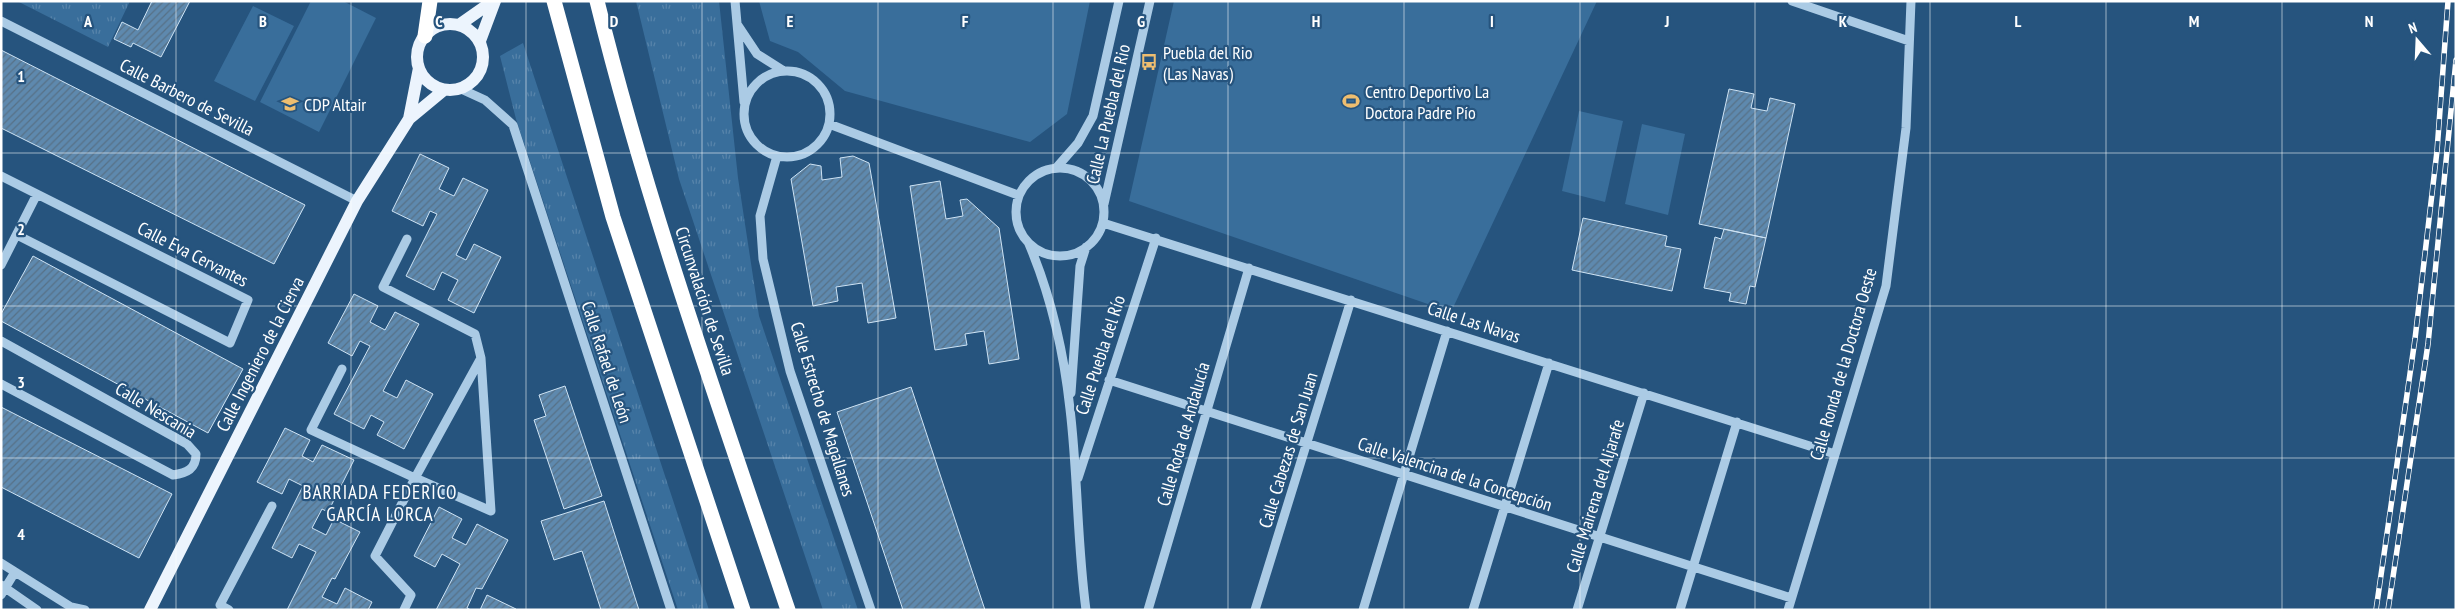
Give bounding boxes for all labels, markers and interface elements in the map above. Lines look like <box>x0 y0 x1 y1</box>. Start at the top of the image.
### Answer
text: A <box>83 11 93 31</box>
text: B <box>259 11 267 31</box>
text: C <box>435 11 443 31</box>
text: D <box>610 11 619 31</box>
text: E <box>787 11 794 31</box>
text: F <box>962 11 969 31</box>
text: G <box>1137 11 1145 31</box>
text: H <box>1312 11 1320 31</box>
text: I <box>1490 11 1494 31</box>
text: J <box>1664 11 1669 31</box>
text: K <box>1839 11 1848 31</box>
text: L <box>2015 11 2022 31</box>
text: M <box>2189 11 2199 31</box>
text: N <box>2365 11 2373 31</box>
north arrow <box>2392 15 2442 65</box>
text: N <box>2406 18 2419 37</box>
place label: Puebla del Rio (Las Navas) <box>1163 41 1253 85</box>
street label: Calle La Puebla del Rio <box>1081 42 1135 186</box>
bus stop icon: Puebla del Rio (Las Navas) <box>1139 52 1159 72</box>
street label: Calle Barbero de Sevilla <box>116 53 258 141</box>
text: 1 <box>17 66 25 86</box>
place label: Centro Deportivo La Doctora Padre Pío <box>1365 80 1489 124</box>
sports icon: Centro Deportivo La Doctora Padre Pío <box>1341 91 1361 111</box>
place label: CDP Altair <box>304 93 366 116</box>
school or university icon: CDP Altair <box>280 94 300 114</box>
street label: Calle Eva Cervantes <box>134 216 252 292</box>
text: 2 <box>17 219 25 239</box>
street label: Circunvalación de Sevilla <box>670 224 740 378</box>
street label: Calle Ronda de la Doctora Oeste <box>1804 265 1882 463</box>
street label: Calle Ingeniero de la Cierva <box>211 273 309 435</box>
street label: Calle Puebla del Río <box>1070 292 1130 418</box>
street label: Calle Las Navas <box>1425 296 1523 348</box>
street label: Calle Rafael de León <box>576 298 638 426</box>
street label: Calle Estrecho de Magallanes <box>785 319 861 499</box>
street label: Calle Roda de Andalucía <box>1151 359 1215 509</box>
street label: Calle Cabezas de San Juan <box>1253 369 1323 531</box>
text: 3 <box>17 372 25 392</box>
street label: Calle Nescania <box>111 377 201 443</box>
street label: Calle Mairena del Aljarafe <box>1561 416 1629 576</box>
street label: Calle Valencina de la Concepción <box>1355 432 1555 516</box>
district label: BARRIADA FEDERICO GARCÍA LORCA <box>303 480 457 526</box>
text: 4 <box>17 524 25 544</box>

